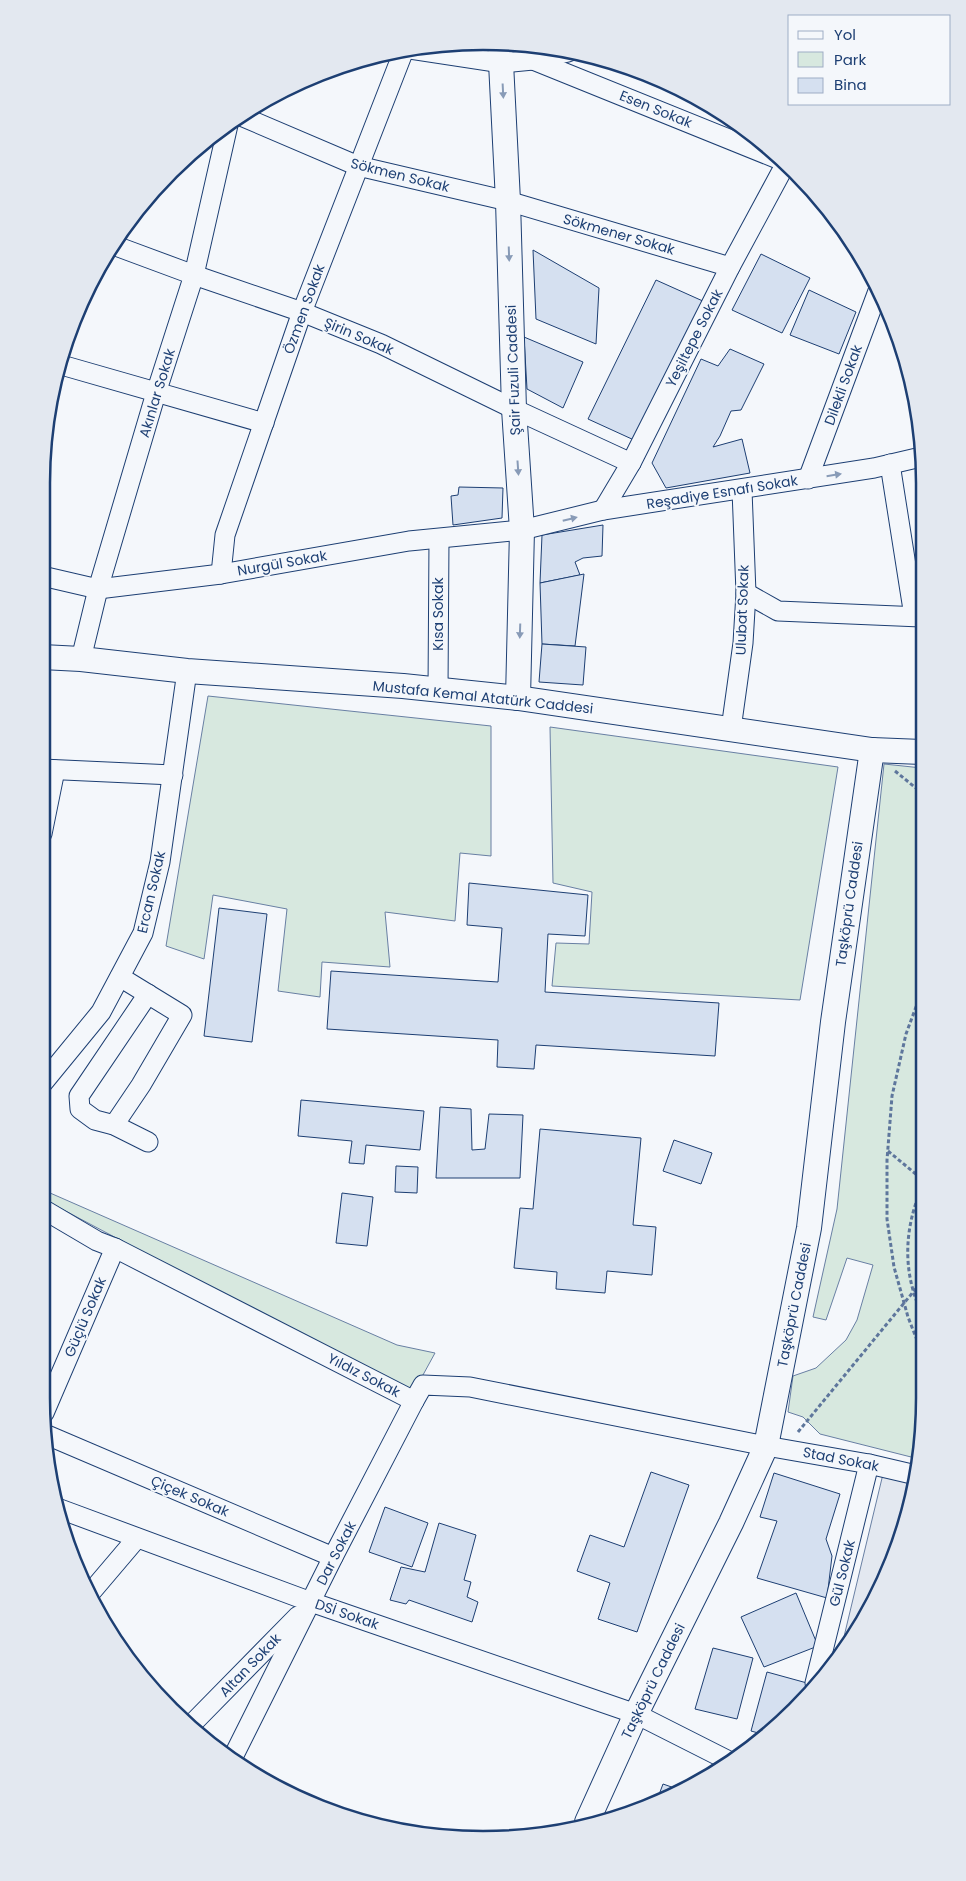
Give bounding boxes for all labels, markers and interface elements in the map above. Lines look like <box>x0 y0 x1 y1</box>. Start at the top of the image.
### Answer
legend <box>788 15 951 105</box>
text: Yol <box>834 24 856 45</box>
text: Park <box>834 49 866 70</box>
text: Bina <box>834 74 867 95</box>
one-way arrow <box>499 83 507 99</box>
street label: Esen Sokak <box>617 85 696 133</box>
street label: Sökmen Sokak <box>348 153 452 197</box>
street label: Sökmener Sokak <box>561 209 678 260</box>
one-way arrow <box>506 246 514 262</box>
street label: Özmen Sokak <box>278 261 330 357</box>
street label: Yeşiltepe Sokak <box>661 285 728 391</box>
street label: Şair Fuzuli Caddesi <box>501 304 525 436</box>
street label: Şirin Sokak <box>321 312 398 360</box>
street label: Dilekli Sokak <box>819 341 867 428</box>
street label: Akınlar Sokak <box>134 345 180 440</box>
one-way arrow <box>514 461 522 477</box>
street label: Reşadiye Esnafı Sokak <box>645 470 800 514</box>
one-way arrow <box>826 470 842 478</box>
one-way arrow <box>562 514 577 522</box>
street label: Nurgül Sokak <box>236 545 329 581</box>
street label: Ulubat Sokak <box>730 564 754 656</box>
street label: Kısa Sokak <box>428 577 448 651</box>
one-way arrow <box>515 623 523 639</box>
street label: Mustafa Kemal Atatürk Caddesi <box>372 675 594 719</box>
street label: Taşköprü Caddesi <box>830 840 868 968</box>
street label: Ercan Sokak <box>132 848 170 935</box>
street label: Taşköprü Caddesi <box>772 1241 816 1369</box>
street label: Güçlü Sokak <box>59 1273 111 1360</box>
street label: Yıldız Sokak <box>324 1348 404 1402</box>
street label: Stad Sokak <box>801 1442 881 1476</box>
street label: Çiçek Sokak <box>148 1470 233 1522</box>
street label: Dar Sokak <box>311 1517 361 1588</box>
street label: Gül Sokak <box>824 1537 860 1608</box>
street label: DSİ Sokak <box>312 1594 382 1635</box>
street label: Taşköprü Caddesi <box>616 1620 690 1742</box>
street label: Altan Sokak <box>215 1628 286 1701</box>

